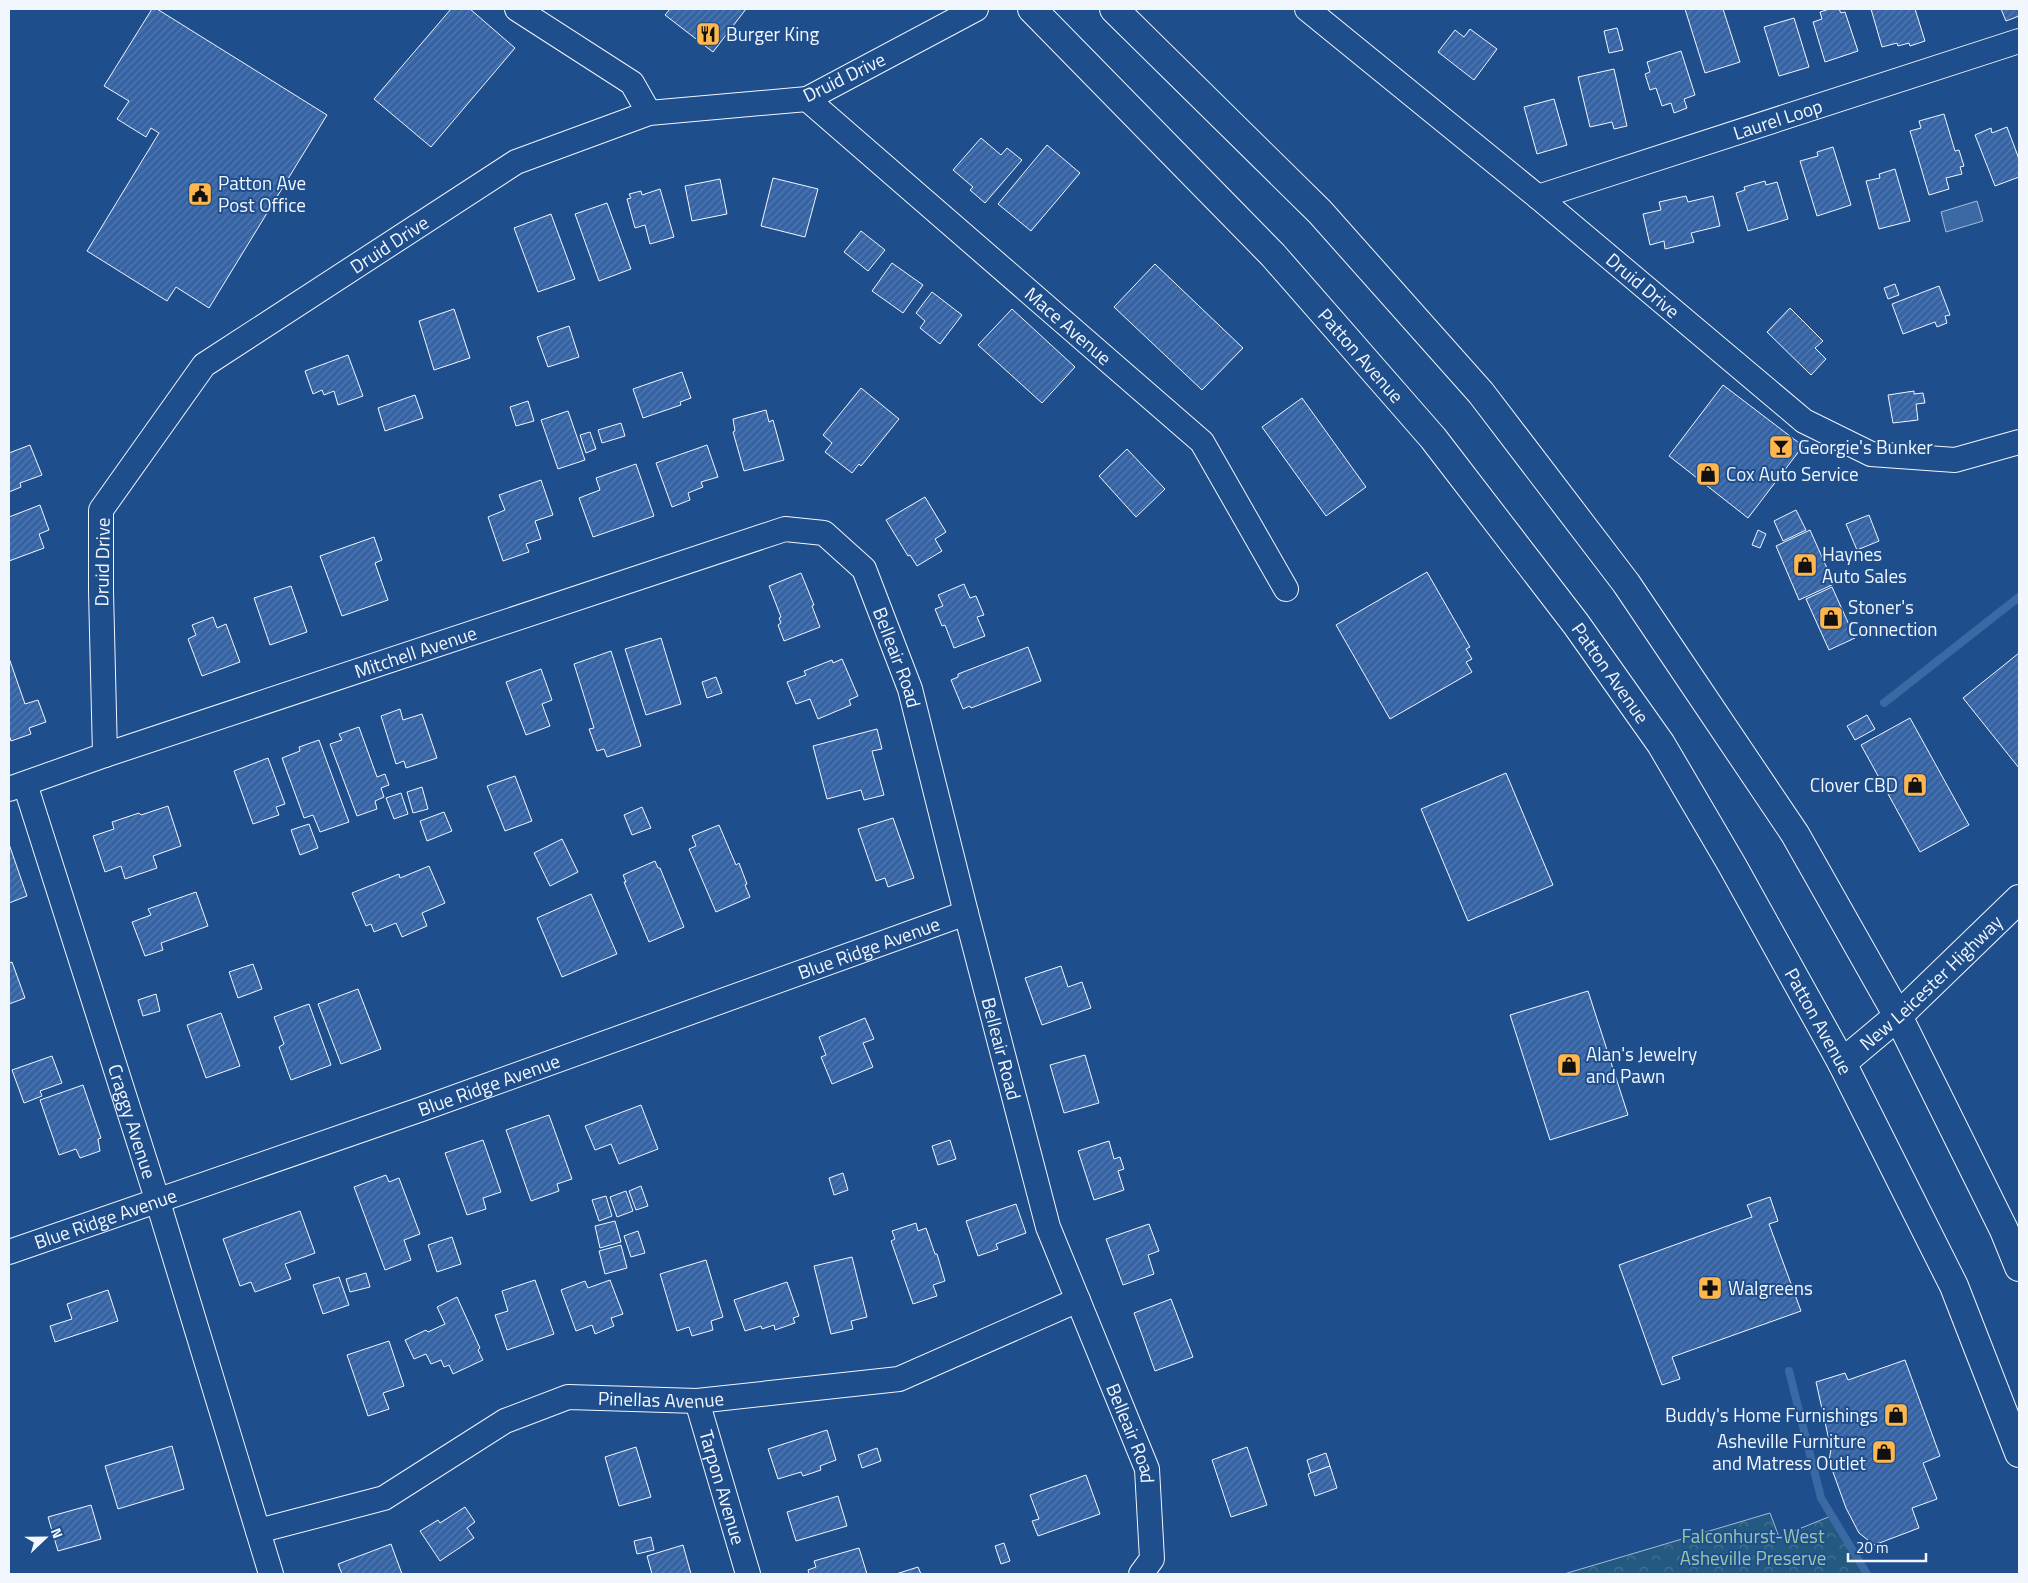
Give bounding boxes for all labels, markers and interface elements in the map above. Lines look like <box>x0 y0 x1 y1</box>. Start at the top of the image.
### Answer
place label: Burger King <box>726 19 820 48</box>
restaurant icon: Burger King <box>695 21 721 47</box>
street label: Druid Drive <box>797 44 890 109</box>
street label: Laurel Loop <box>1729 91 1826 147</box>
place label: Patton Ave Post Office <box>218 168 306 219</box>
public building icon: Patton Ave Post Office <box>187 181 213 207</box>
street label: Druid Drive <box>344 208 434 280</box>
street label: Druid Drive <box>1600 245 1687 325</box>
street label: Mace Avenue <box>1019 279 1118 371</box>
street label: Patton Avenue <box>1312 301 1411 409</box>
place label: Georgie's Bunker <box>1798 432 1933 461</box>
bar icon: Georgie's Bunker <box>1768 434 1794 460</box>
place label: Cox Auto Service <box>1726 459 1859 488</box>
shop icon: Cox Auto Service <box>1695 461 1721 487</box>
street label: Druid Drive <box>86 517 117 607</box>
place label: Haynes Auto Sales <box>1822 539 1907 590</box>
shop icon: Haynes Auto Sales <box>1792 552 1818 578</box>
place label: Stoner's Connection <box>1848 592 1938 643</box>
street label: Belleair Road <box>866 603 929 711</box>
shop icon: Stoner's Connection <box>1818 605 1844 631</box>
street label: Patton Avenue <box>1565 616 1657 729</box>
street label: Mitchell Avenue <box>350 617 480 685</box>
place label: Clover CBD <box>1810 770 1898 799</box>
shop icon: Clover CBD <box>1902 772 1928 798</box>
street label: New Leicester Highway <box>1853 908 2009 1057</box>
street label: Blue Ridge Avenue <box>794 909 944 986</box>
street label: Patton Avenue <box>1778 962 1860 1079</box>
street label: Belleair Road <box>975 994 1029 1103</box>
place label: Alan's Jewelry and Pawn <box>1586 1039 1697 1090</box>
street label: Blue Ridge Avenue <box>414 1046 564 1123</box>
shop icon: Alan's Jewelry and Pawn <box>1556 1052 1582 1078</box>
street label: Craggy Avenue <box>101 1060 165 1182</box>
street label: Blue Ridge Avenue <box>30 1180 180 1256</box>
place label: Walgreens <box>1728 1273 1813 1302</box>
pharmacy icon: Walgreens <box>1697 1275 1723 1301</box>
street label: Belleair Road <box>1099 1379 1163 1484</box>
street label: Pinellas Avenue <box>597 1383 725 1415</box>
place label: Buddy's Home Furnishings <box>1665 1400 1878 1429</box>
shop icon: Buddy's Home Furnishings <box>1883 1402 1909 1428</box>
street label: Tarpon Avenue <box>692 1426 754 1548</box>
place label: Asheville Furniture and Matress Outlet <box>1712 1426 1866 1477</box>
shop icon: Asheville Furniture and Matress Outlet <box>1871 1439 1897 1465</box>
north arrow <box>20 1513 70 1563</box>
park label: Falconhurst-West Asheville Preserve <box>1680 1521 1826 1572</box>
text: N <box>46 1525 69 1541</box>
scale bar <box>1848 1530 1926 1562</box>
text: 20 m <box>1856 1536 1889 1559</box>

